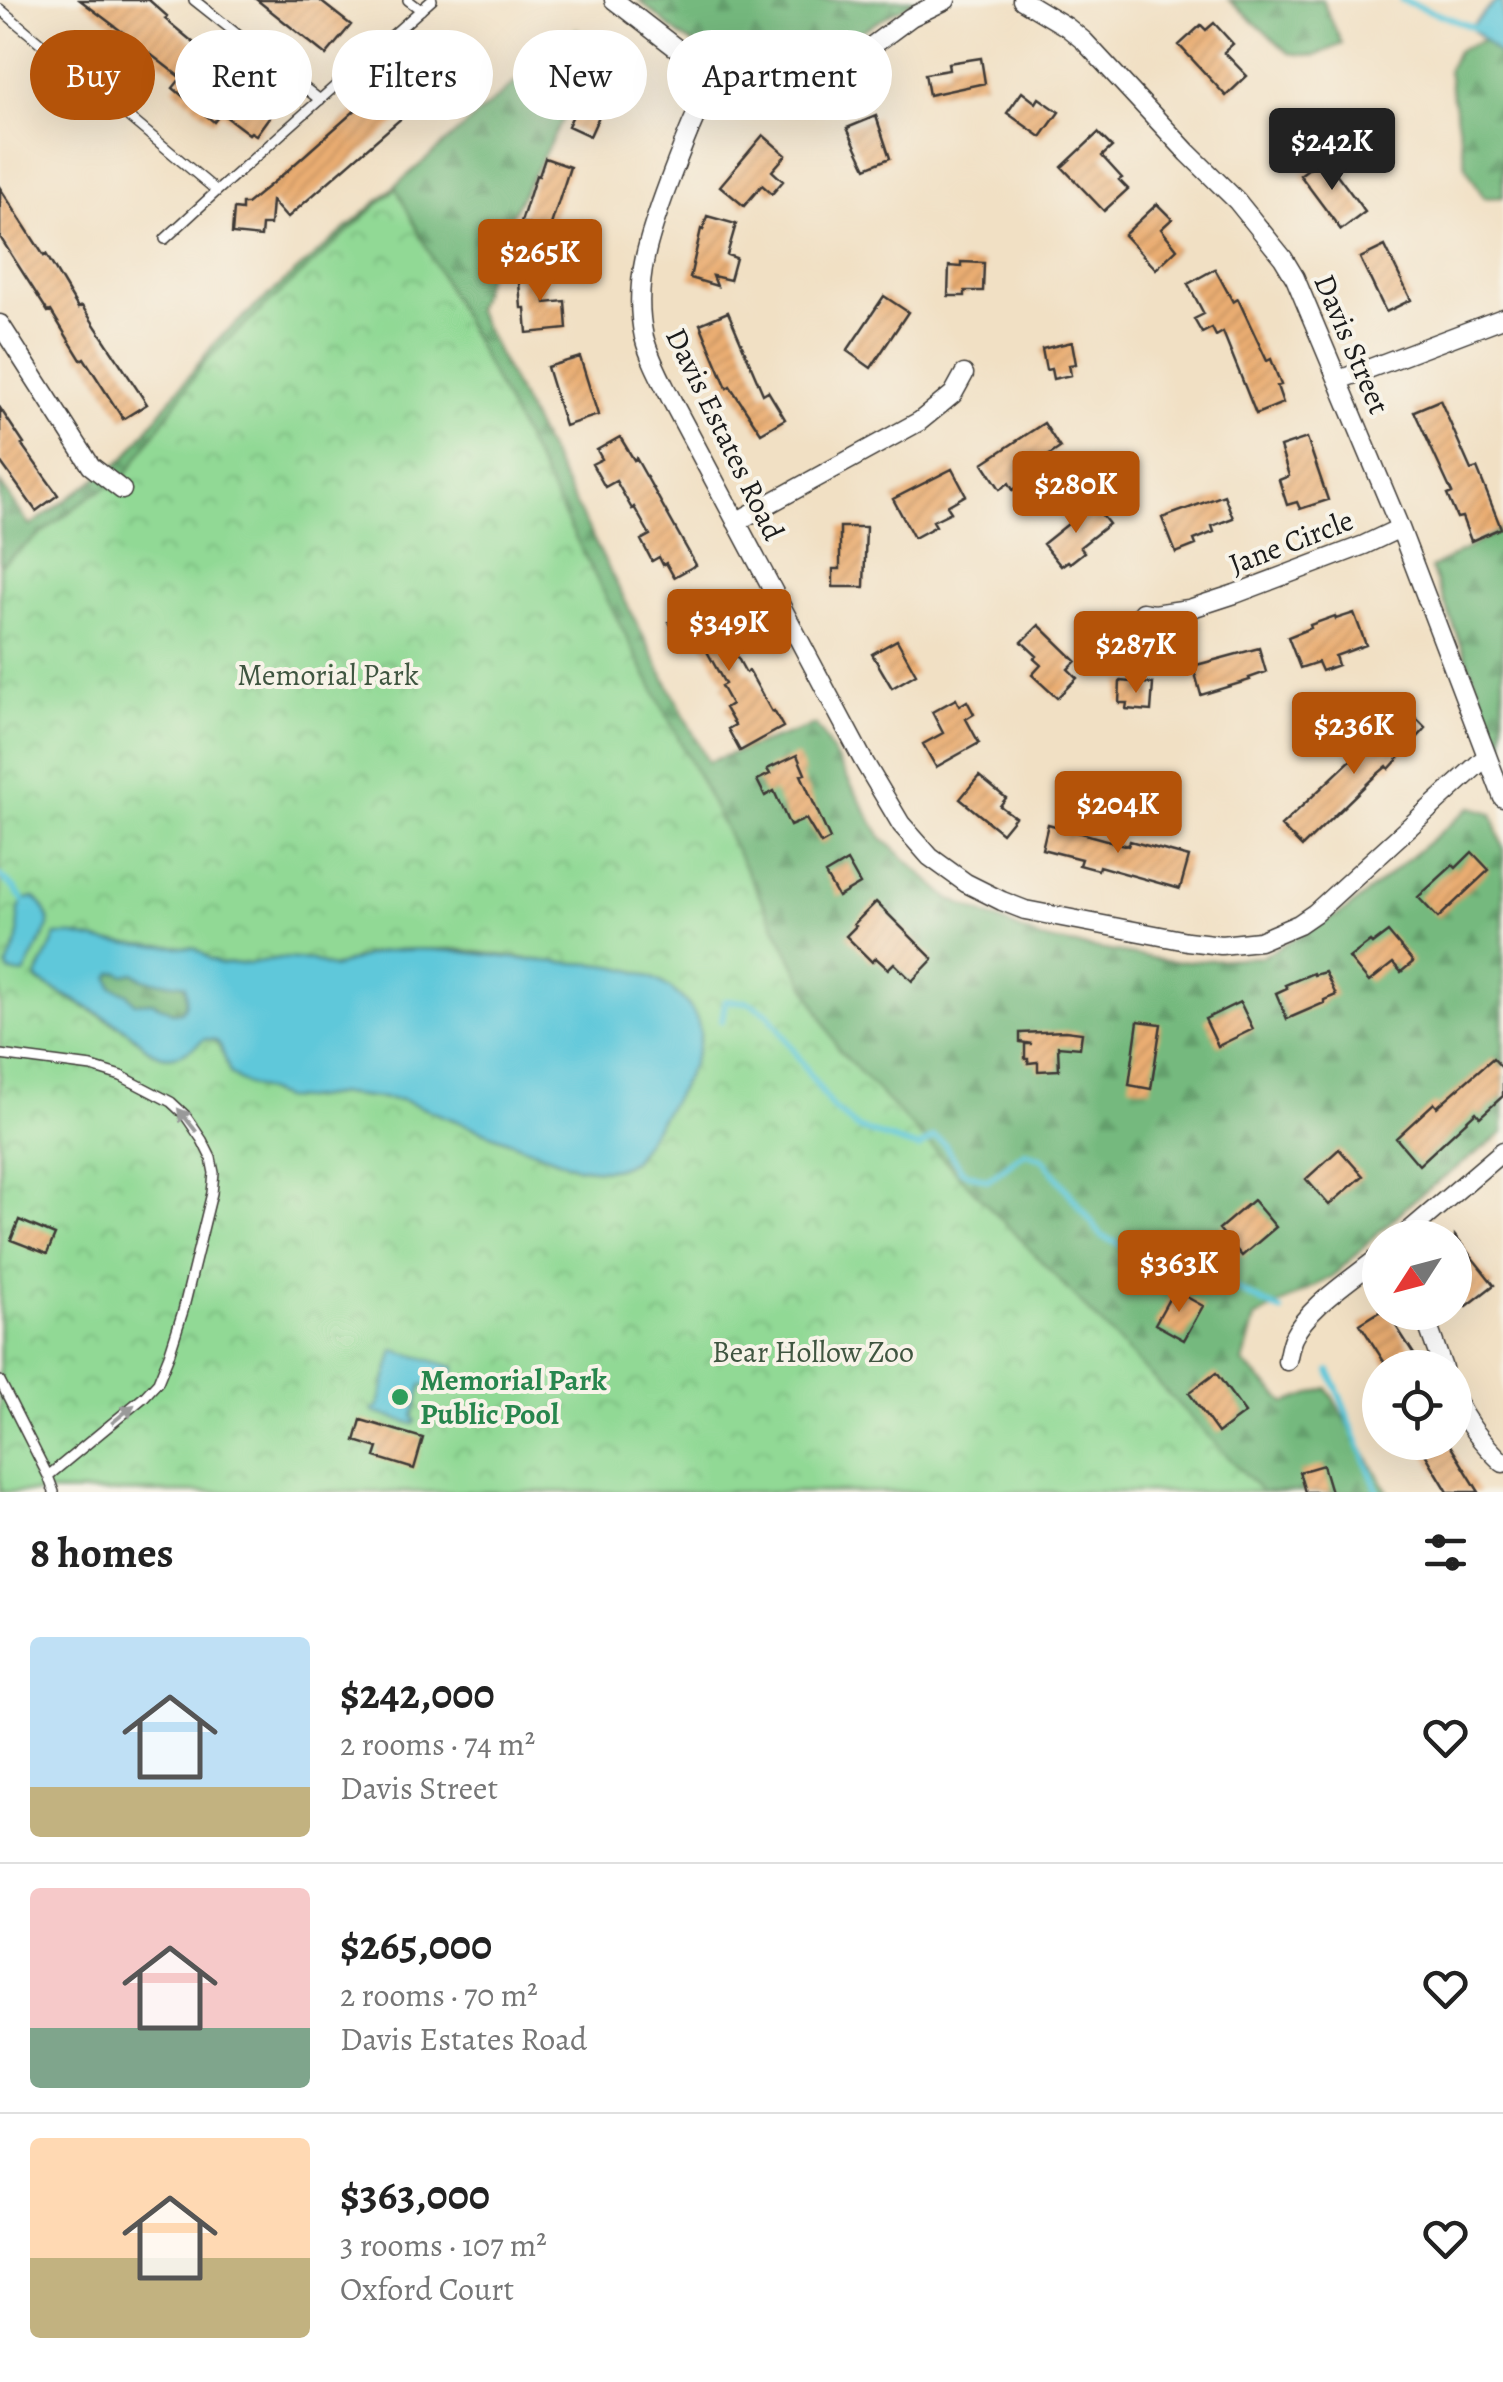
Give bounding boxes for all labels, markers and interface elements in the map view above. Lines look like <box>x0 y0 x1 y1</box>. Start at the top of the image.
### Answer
chip: Buy <box>30 30 155 120</box>
chip: Rent <box>175 30 312 120</box>
chip: Filters <box>332 30 493 120</box>
chip: New <box>513 30 647 120</box>
chip: Apartment <box>667 30 892 120</box>
pin: $242K <box>1262 108 1402 193</box>
text: $242K <box>1291 118 1373 162</box>
pin: $265K <box>470 219 610 304</box>
text: $265K <box>500 229 580 273</box>
street label: Davis Street <box>1305 268 1399 420</box>
street label: Davis Estates Road <box>656 321 794 548</box>
pin: $280K <box>1006 451 1146 536</box>
text: $280K <box>1035 461 1117 505</box>
street label: Jane Circle <box>1223 500 1359 584</box>
pin: $349K <box>659 589 799 674</box>
text: $349K <box>689 599 769 643</box>
pin: $287K <box>1066 611 1206 696</box>
text: $287K <box>1096 621 1176 665</box>
park label: Memorial Park <box>237 655 419 695</box>
pin: $236K <box>1284 692 1424 777</box>
text: $236K <box>1314 702 1394 746</box>
pin: $204K <box>1048 771 1188 856</box>
text: $204K <box>1077 781 1159 825</box>
one-way arrow <box>177 1107 198 1132</box>
north arrow <box>1362 1220 1472 1330</box>
map controls <box>1362 1220 1472 1460</box>
pin: $363K <box>1109 1230 1249 1315</box>
text: $363K <box>1140 1240 1218 1284</box>
park label: Bear Hollow Zoo <box>712 1332 914 1372</box>
button: locate <box>1362 1350 1472 1460</box>
place label: Memorial Park Public Pool <box>420 1360 607 1434</box>
marker: Memorial Park Public Pool <box>389 1386 411 1408</box>
one-way arrow <box>111 1404 136 1425</box>
text: 8 homes <box>30 1524 174 1581</box>
icon: filters <box>1418 1525 1473 1580</box>
text: $242,000 <box>340 1665 495 1722</box>
icon: home <box>110 1677 230 1797</box>
icon: heart <box>1418 1710 1473 1765</box>
text: 2 rooms · 74 m² <box>340 1722 535 1766</box>
text: Davis Street <box>340 1766 498 1810</box>
text: $265,000 <box>340 1916 492 1973</box>
icon: home <box>110 1928 230 2048</box>
icon: heart <box>1418 1961 1473 2016</box>
text: 2 rooms · 70 m² <box>340 1973 538 2017</box>
text: Davis Estates Road <box>340 2017 587 2061</box>
text: $363,000 <box>340 2166 490 2223</box>
icon: home <box>110 2178 230 2298</box>
icon: heart <box>1418 2211 1473 2266</box>
text: 3 rooms · 107 m² <box>340 2223 547 2267</box>
text: Oxford Court <box>340 2267 514 2311</box>

